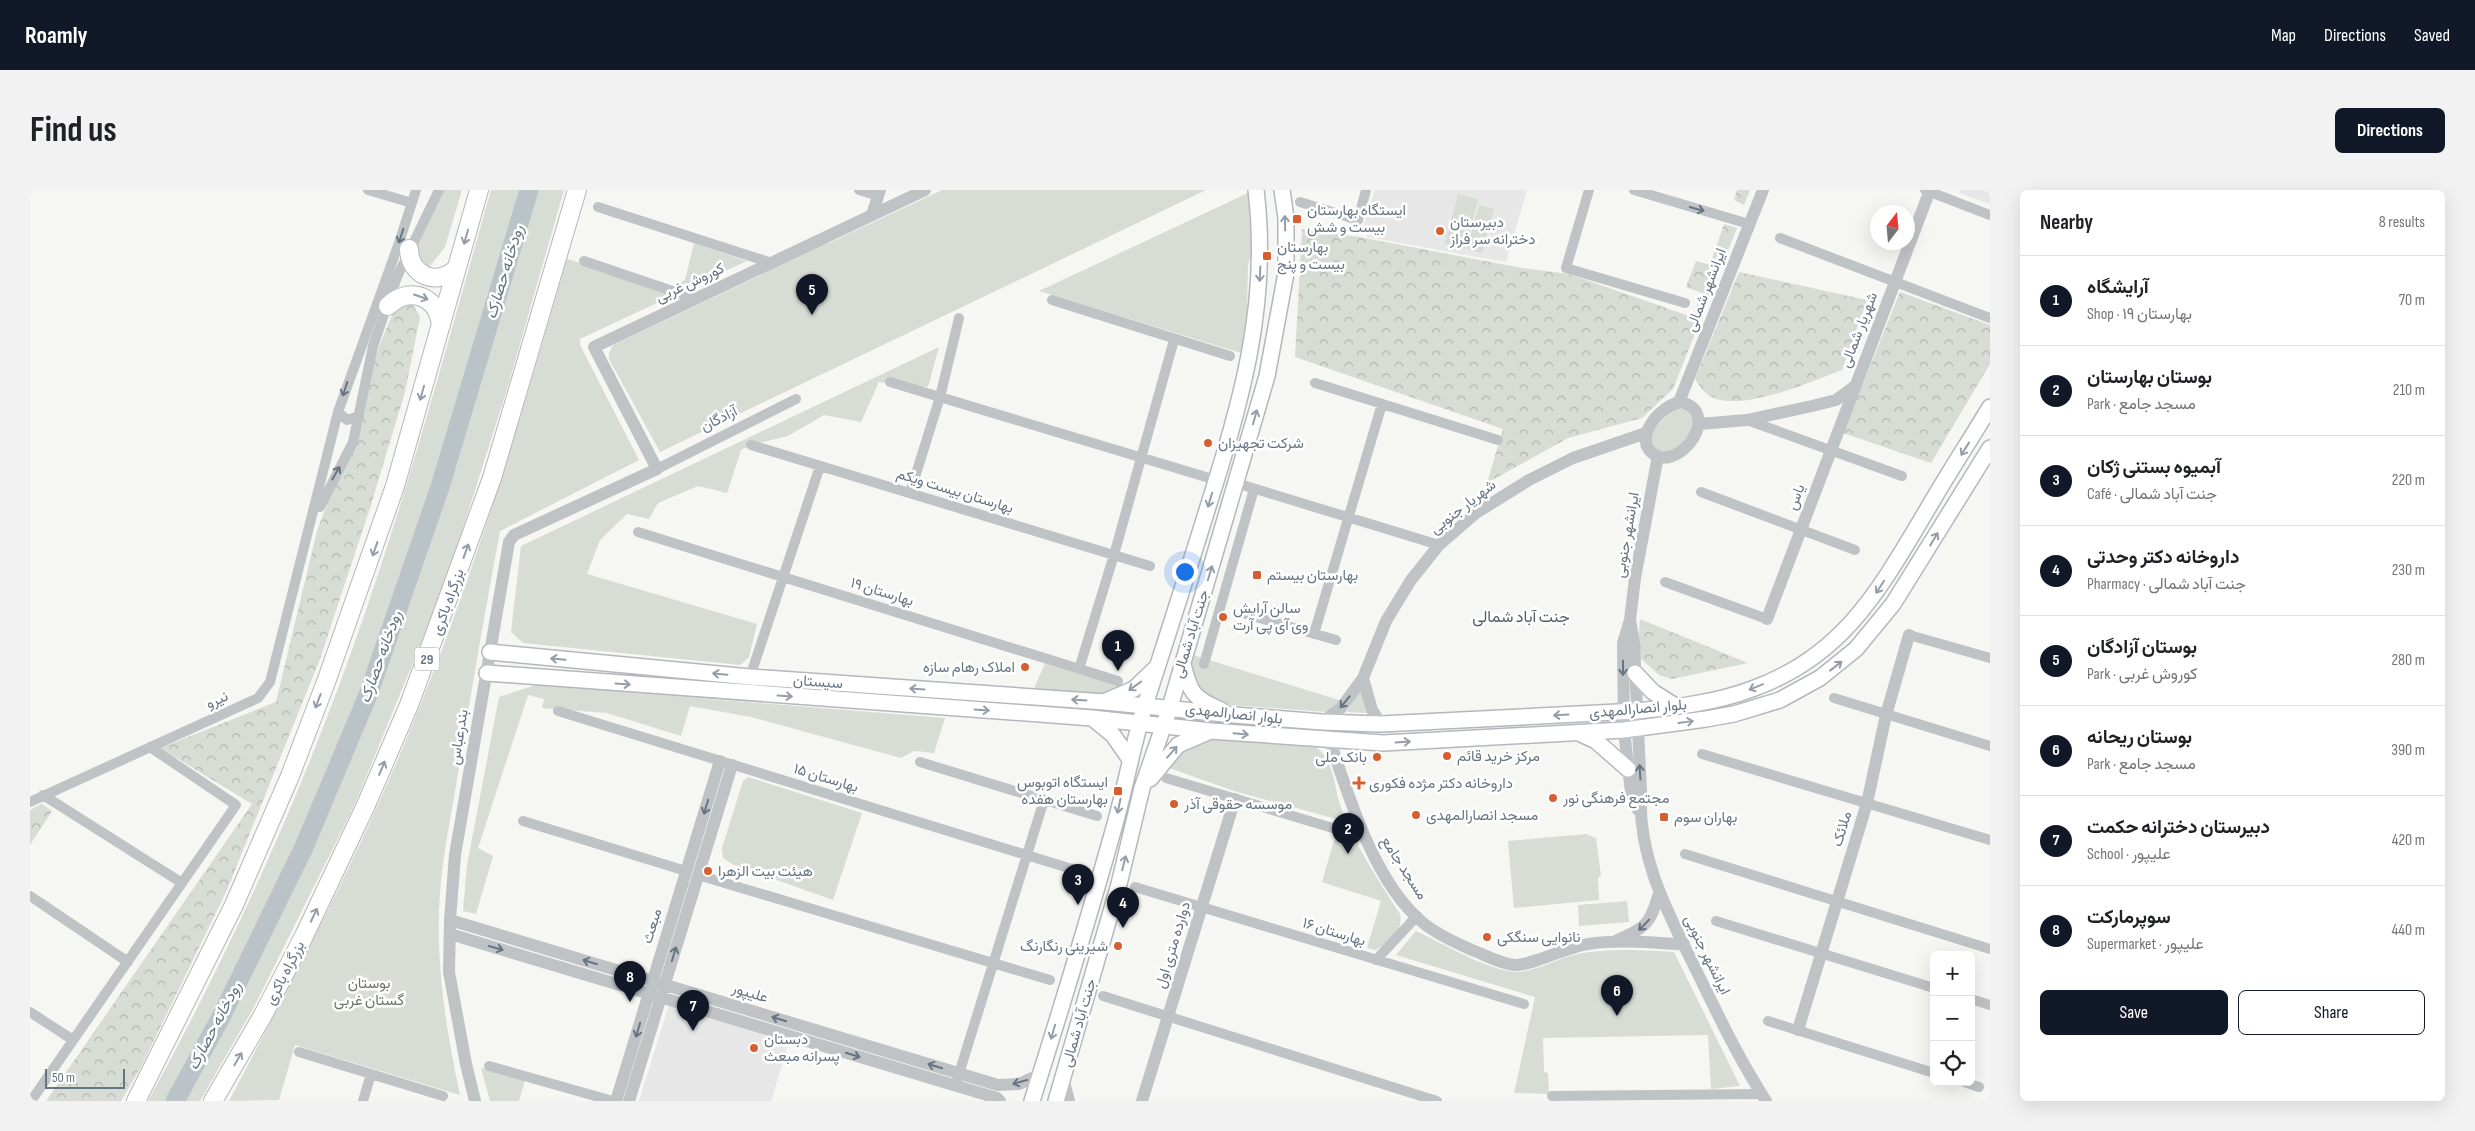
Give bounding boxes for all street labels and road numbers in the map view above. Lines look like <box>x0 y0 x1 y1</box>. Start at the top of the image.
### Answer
street label: ایرانشهر شمالی <box>1681 246 1731 334</box>
street label: کوروش غربی <box>653 259 728 307</box>
street label: شهریار شمالی <box>1836 289 1882 371</box>
street label: آزادگان <box>697 401 742 436</box>
street label: بهارستان بیست ویکم <box>894 464 1016 518</box>
street label: شهریار جنوبی <box>1426 475 1500 539</box>
street label: یاس <box>1782 481 1810 513</box>
street label: ایرانشهر جنوبی <box>1610 491 1644 579</box>
street label: بزرگراه باکری <box>427 566 469 638</box>
street label: بهارستان ۱۹ <box>848 573 916 611</box>
street label: جنت آباد شمالی <box>1169 588 1213 680</box>
road number: 29 <box>414 648 440 670</box>
street label: سیستان <box>793 671 844 693</box>
street label: نیرو <box>203 687 231 713</box>
street label: بلوار انصارالمهدی <box>1588 695 1688 723</box>
street label: بلوار انصارالمهدی <box>1184 699 1284 729</box>
street label: بندرعباس <box>445 708 473 766</box>
street label: بهارستان ۱۵ <box>791 759 861 797</box>
street label: ملائک <box>1828 809 1856 849</box>
street label: مسجد جامع <box>1376 833 1432 904</box>
street label: دوارده متری اول <box>1151 899 1195 991</box>
street label: مبعث <box>638 906 666 946</box>
street label: ایرانشهر جنوبی <box>1679 912 1735 998</box>
street label: بهارستان ۱۶ <box>1300 913 1368 951</box>
street label: بزرگراه باکری <box>261 938 309 1008</box>
street label: جنت آباد شمالی <box>1057 977 1101 1069</box>
street label: علیپور <box>729 978 770 1007</box>

